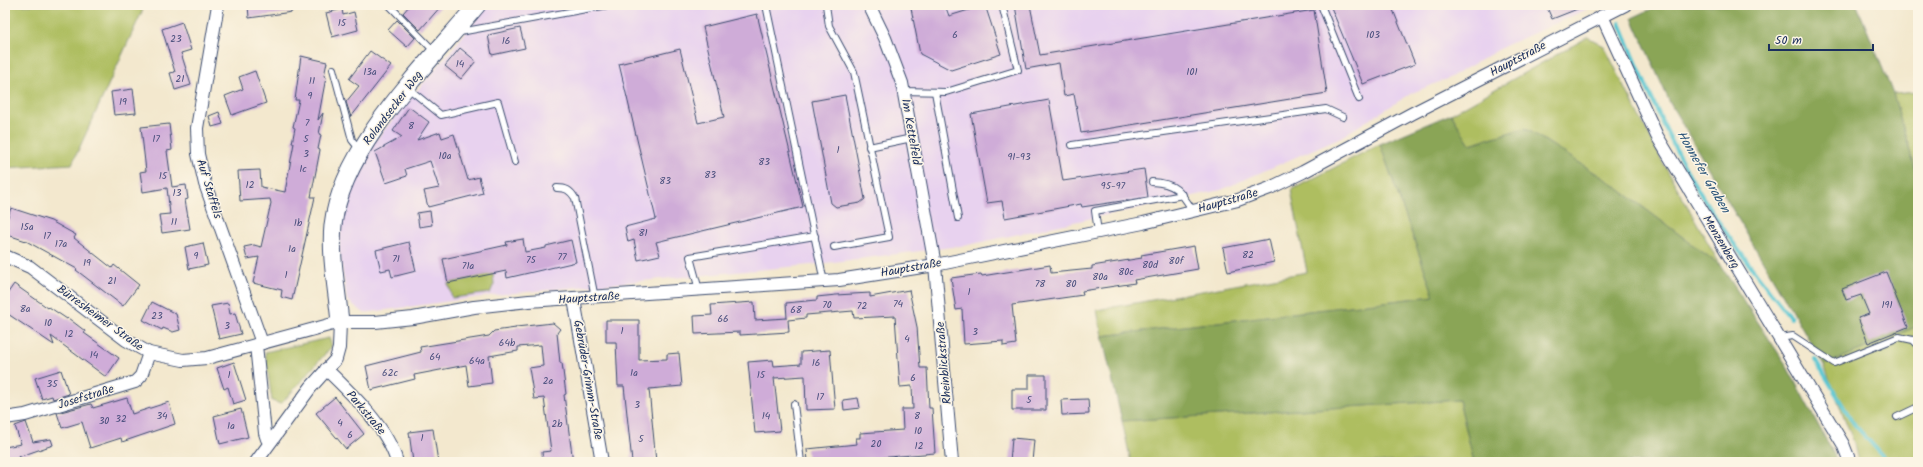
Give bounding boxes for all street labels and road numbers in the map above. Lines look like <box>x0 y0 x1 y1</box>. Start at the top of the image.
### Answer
street label: Hauptstraße <box>1486 36 1550 82</box>
street label: Rolandsecker Weg <box>358 66 428 149</box>
street label: Im Kettelfeld <box>896 97 926 168</box>
street label: Auf Staffels <box>191 157 227 221</box>
street label: Hauptstraße <box>1196 183 1261 219</box>
street label: Menzenberg <box>1697 212 1745 273</box>
street label: Hauptstraße <box>879 253 944 283</box>
street label: Bürresheimer Straße <box>53 280 148 356</box>
street label: Hauptstraße <box>558 286 621 310</box>
street label: Gebrüder-Grimm-Straße <box>568 319 608 442</box>
street label: Rheinblickstraße <box>931 320 957 405</box>
street label: Josefstraße <box>56 379 117 415</box>
street label: Parkstraße <box>342 386 391 440</box>

